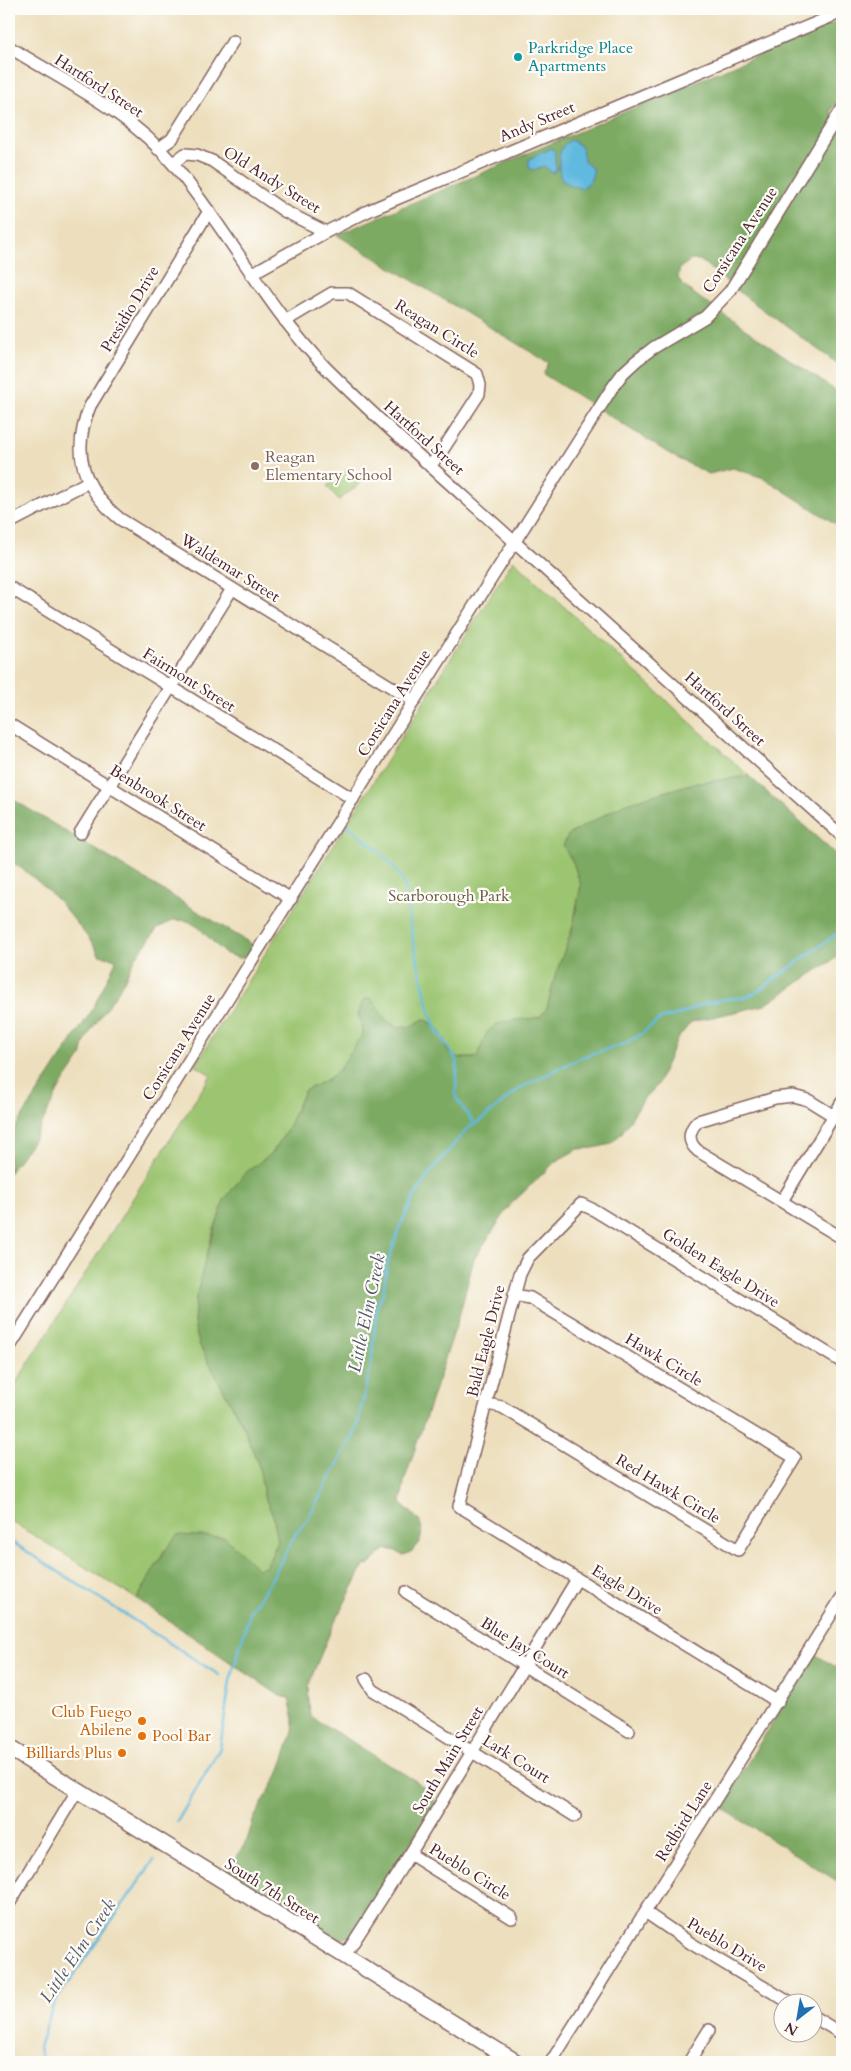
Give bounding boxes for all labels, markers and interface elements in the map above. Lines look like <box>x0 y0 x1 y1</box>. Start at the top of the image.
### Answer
place label: Parkridge Place Apartments <box>528 37 633 77</box>
street label: Hartford Street <box>50 49 148 123</box>
marker: Parkridge Place Apartments <box>512 51 524 63</box>
street label: Andy Street <box>496 96 578 148</box>
street label: Old Andy Street <box>219 141 325 219</box>
street label: Corsicana Avenue <box>697 182 783 298</box>
street label: Presidio Drive <box>96 262 164 356</box>
street label: Reagan Circle <box>391 294 483 364</box>
street label: Hartford Street <box>379 396 469 480</box>
place label: Reagan Elementary School <box>265 446 392 486</box>
marker: Reagan Elementary School <box>249 460 261 472</box>
street label: Waldemar Street <box>175 528 284 607</box>
street label: Fairmont Street <box>138 643 240 717</box>
street label: Corsicana Avenue <box>352 645 436 761</box>
street label: Hartford Street <box>680 667 770 751</box>
street label: Benbrook Street <box>105 759 211 837</box>
park label: Scarborough Park <box>388 885 510 907</box>
street label: Corsicana Avenue <box>137 989 221 1105</box>
street label: Golden Eagle Drive <box>658 1223 784 1313</box>
water label: Little Elm Creek <box>342 1251 392 1375</box>
street label: Bald Eagle Drive <box>461 1283 511 1399</box>
street label: Hawk Circle <box>621 1328 707 1392</box>
street label: Red Hawk Circle <box>612 1449 724 1529</box>
street label: Eagle Drive <box>587 1559 667 1621</box>
street label: Blue Jay Court <box>476 1612 574 1684</box>
place label: Club Fuego Abilene <box>51 1701 132 1741</box>
street label: South Main Street <box>407 1702 489 1818</box>
marker: Club Fuego Abilene <box>136 1715 148 1727</box>
place label: Pool Bar <box>152 1725 211 1747</box>
marker: Pool Bar <box>136 1730 148 1742</box>
street label: Lark Court <box>478 1730 554 1788</box>
place label: Billiards Plus <box>25 1742 112 1764</box>
marker: Billiards Plus <box>116 1747 128 1759</box>
street label: Redbird Lane <box>650 1776 718 1866</box>
street label: Pueblo Circle <box>425 1838 515 1906</box>
street label: South 7th Street <box>220 1853 324 1929</box>
water label: Little Elm Creek <box>34 1894 122 2008</box>
street label: Pueblo Drive <box>683 1912 771 1978</box>
north arrow <box>774 1994 824 2044</box>
text: N <box>781 2017 802 2040</box>

